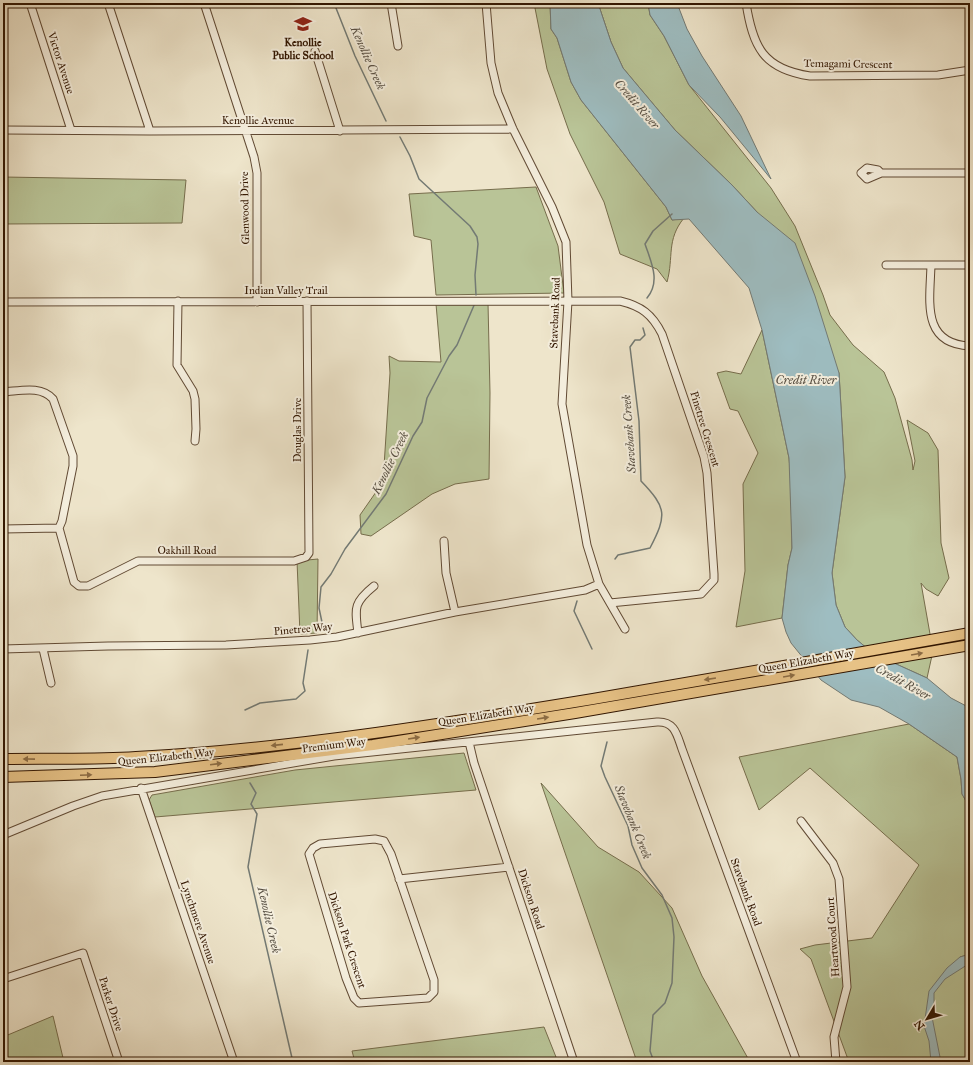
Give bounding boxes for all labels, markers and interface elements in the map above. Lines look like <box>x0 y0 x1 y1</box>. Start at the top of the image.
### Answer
school or university icon: Kenollie Public School <box>293 14 313 34</box>
water label: Kenollie Creek <box>347 23 388 92</box>
street label: Victor Avenue <box>45 29 77 96</box>
place label: Kenollie Public School <box>272 36 335 62</box>
street label: Temagami Crescent <box>804 57 893 71</box>
water label: Credit River <box>612 76 663 132</box>
street label: Kenollie Avenue <box>222 114 295 127</box>
street label: Glenwood Drive <box>238 171 252 245</box>
street label: Stavebank Road <box>547 277 563 349</box>
street label: Indian Valley Trail <box>244 284 328 297</box>
water label: Credit River <box>776 373 837 387</box>
street label: Pinetree Crescent <box>687 390 723 469</box>
water label: Stavebank Creek <box>619 394 639 475</box>
street label: Douglas Drive <box>291 397 304 462</box>
water label: Kenollie Creek <box>368 429 411 497</box>
street label: Oakhill Road <box>157 544 217 557</box>
street label: Pinetree Way <box>273 620 334 638</box>
street label: Queen Elizabeth Way <box>757 646 856 676</box>
one-way arrow <box>911 651 923 657</box>
water label: Credit River <box>873 661 934 703</box>
one-way arrow <box>783 673 795 679</box>
one-way arrow <box>704 676 716 682</box>
street label: Queen Elizabeth Way <box>437 701 536 729</box>
one-way arrow <box>536 715 549 721</box>
street label: Premium Way <box>301 735 367 755</box>
one-way arrow <box>408 735 420 741</box>
one-way arrow <box>271 742 283 748</box>
street label: Queen Elizabeth Way <box>117 745 216 769</box>
one-way arrow <box>22 756 35 762</box>
one-way arrow <box>210 761 222 767</box>
one-way arrow <box>80 772 93 778</box>
water label: Stavebank Creek <box>611 782 655 862</box>
street label: Stavebank Road <box>728 856 764 928</box>
street label: Dickson Road <box>515 867 547 931</box>
street label: Lynchmere Avenue <box>178 878 219 966</box>
water label: Kenollie Creek <box>254 884 284 955</box>
street label: Dickson Park Crescent <box>325 890 369 990</box>
street label: Heartwood Court <box>824 897 842 977</box>
street label: Parker Drive <box>96 975 126 1033</box>
north arrow <box>907 999 947 1039</box>
text: N <box>911 1017 928 1033</box>

